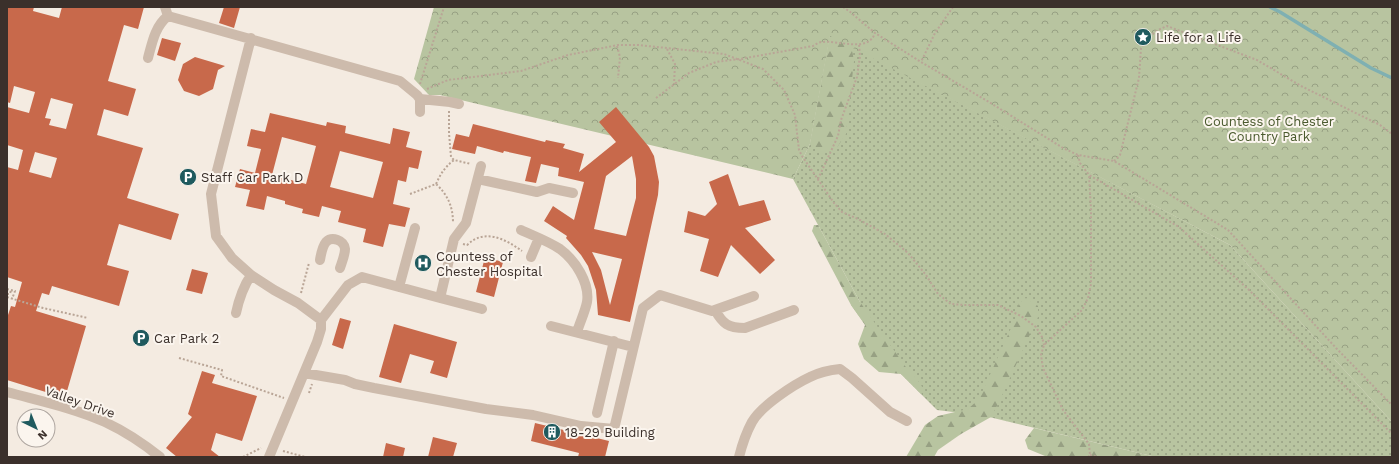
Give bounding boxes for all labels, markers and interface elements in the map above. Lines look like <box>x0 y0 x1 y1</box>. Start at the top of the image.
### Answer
place icon: Life for a Life <box>1133 27 1153 47</box>
place label: Life for a Life <box>1156 30 1241 45</box>
park label: Countess of Chester Country Park <box>1204 114 1334 144</box>
parking icon: Staff Car Park D <box>178 167 198 187</box>
place label: Staff Car Park D <box>201 170 303 185</box>
place label: Countess of Chester Hospital <box>436 249 542 279</box>
hospital icon: Countess of Chester Hospital <box>413 253 433 273</box>
parking icon: Car Park 2 <box>131 328 151 348</box>
place label: Car Park 2 <box>154 331 219 346</box>
street label: Valley Drive <box>43 383 117 421</box>
north arrow <box>16 408 56 448</box>
building icon: 18-29 Building <box>542 422 562 442</box>
place label: 18-29 Building <box>565 425 655 440</box>
text: N <box>35 427 50 442</box>

